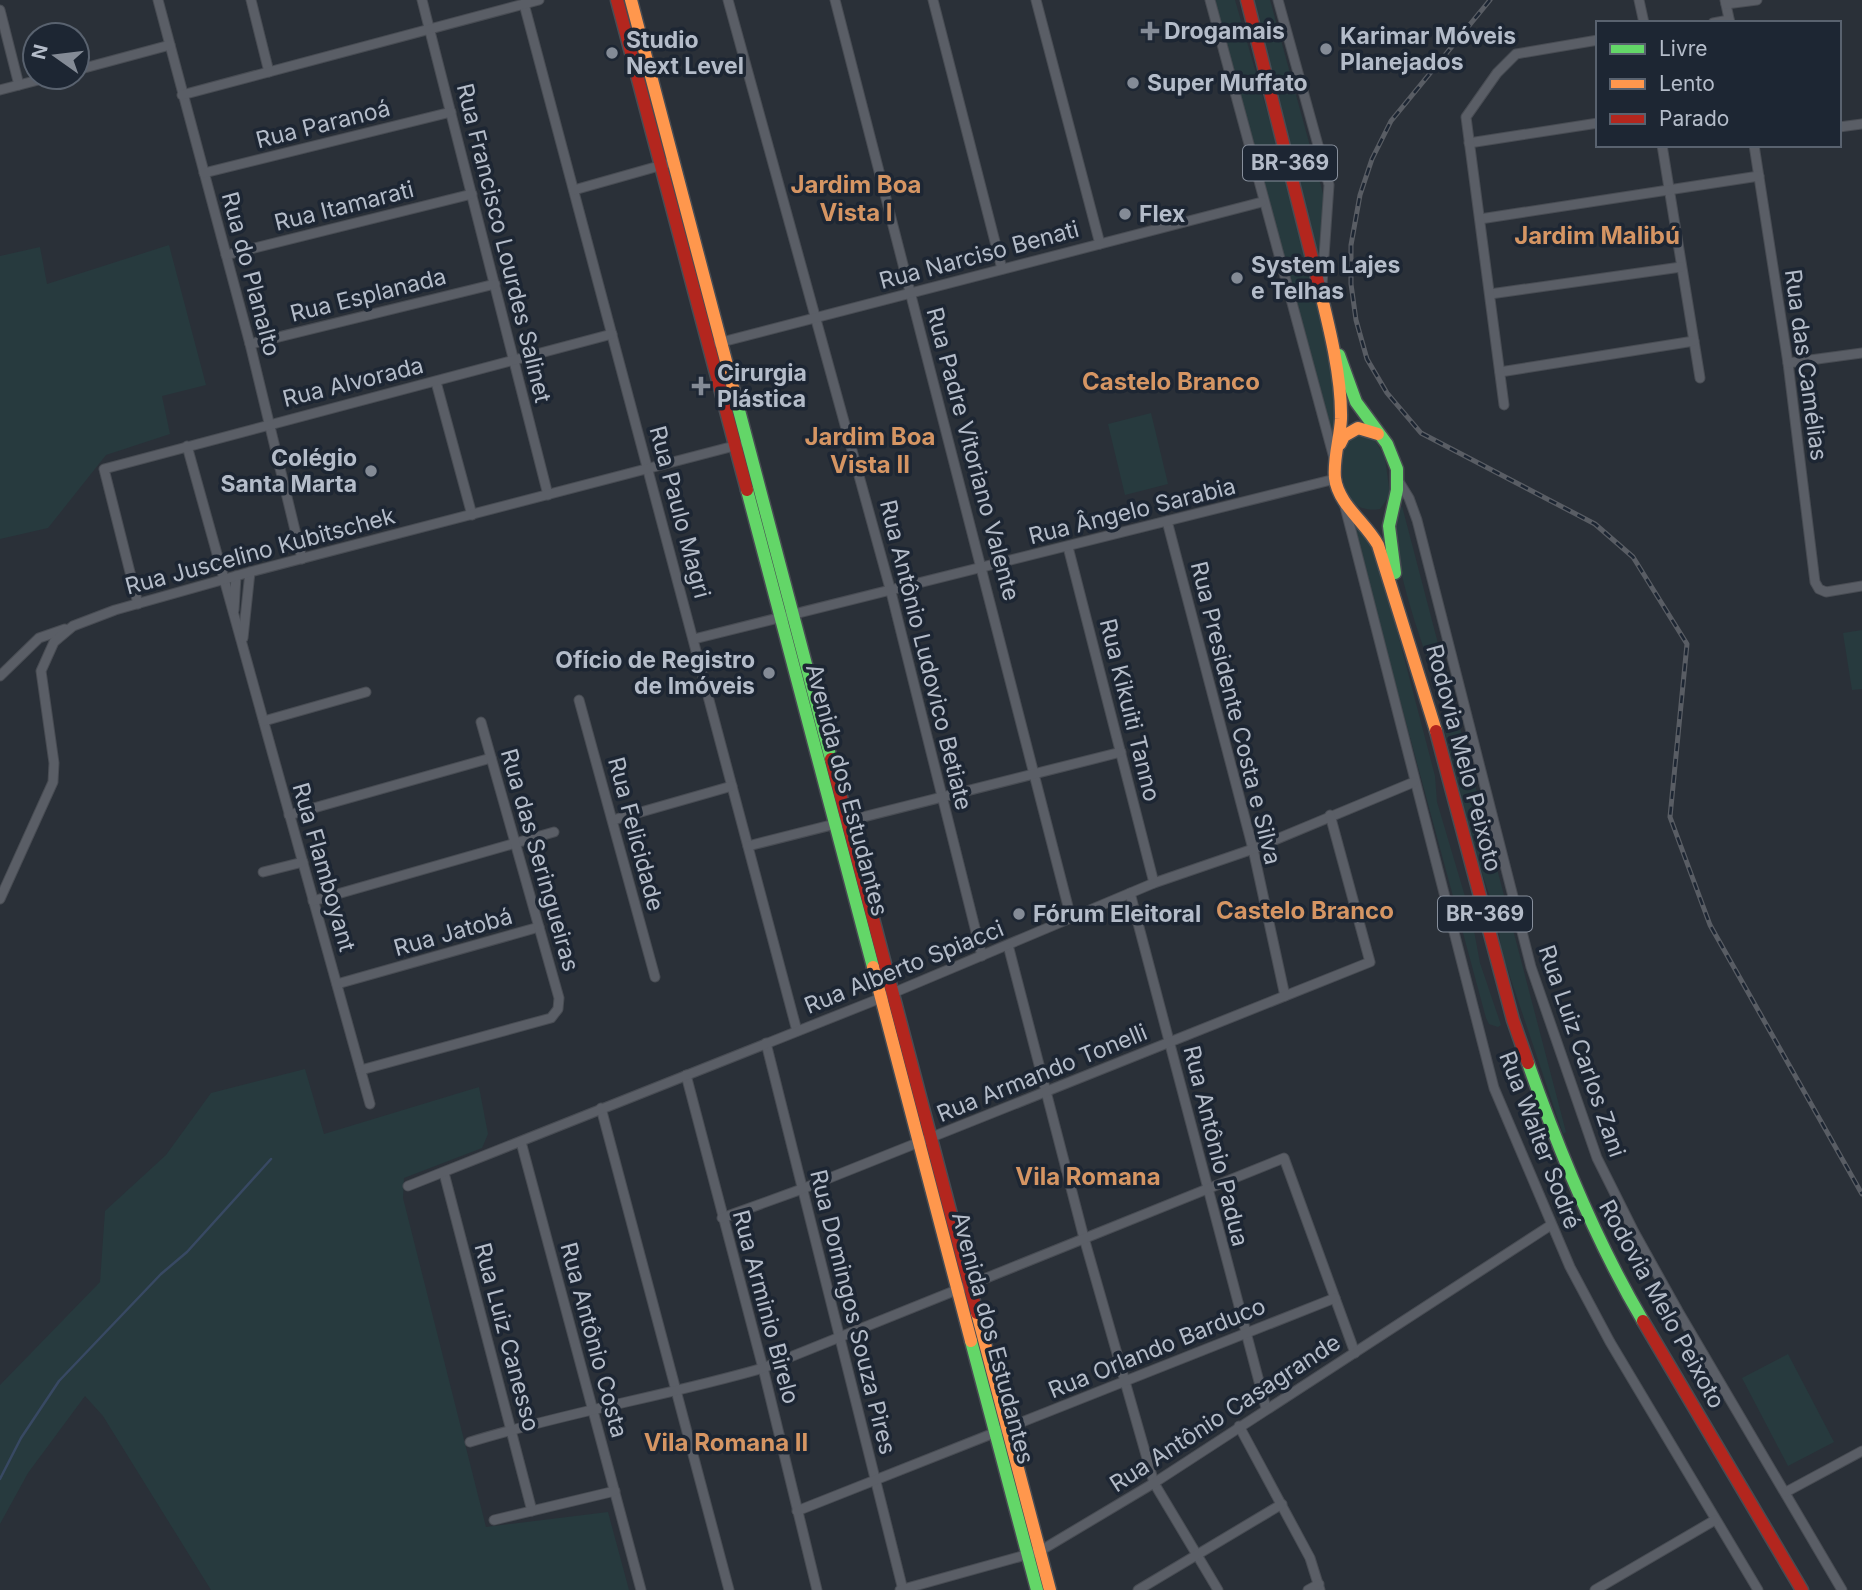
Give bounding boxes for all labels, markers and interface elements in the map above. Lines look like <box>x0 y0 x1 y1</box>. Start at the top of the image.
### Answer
place label: Drogamais <box>1164 17 1285 45</box>
north arrow <box>21 21 91 91</box>
legend <box>1596 21 1841 147</box>
place label: Karimar Móveis Planejados <box>1340 22 1516 76</box>
marker: Drogamais <box>1142 23 1158 39</box>
place label: Studio Next Level <box>626 26 744 80</box>
text: Livre <box>1659 36 1708 61</box>
marker: Karimar Móveis Planejados <box>1318 41 1334 57</box>
text: N <box>27 42 53 62</box>
marker: Studio Next Level <box>604 45 620 61</box>
place label: Super Muffato <box>1147 69 1308 97</box>
text: Lento <box>1659 71 1715 96</box>
marker: Super Muffato <box>1125 75 1141 91</box>
street label: Rua Francisco Lourdes Salinet <box>451 80 557 406</box>
street label: Rua Paranoá <box>253 94 393 154</box>
text: Parado <box>1659 106 1729 131</box>
road number: BR-369 <box>1243 146 1337 180</box>
district label: Jardim Boa Vista I <box>790 170 922 227</box>
street label: Rua Itamarati <box>271 175 417 237</box>
street label: Rua do Planalto <box>216 189 286 359</box>
place label: Flex <box>1139 200 1185 228</box>
marker: Flex <box>1117 206 1133 222</box>
street label: Rua Narciso Benati <box>876 215 1082 295</box>
district label: Jardim Malibú <box>1514 221 1680 250</box>
place label: System Lajes e Telhas <box>1251 251 1400 305</box>
street label: Rua Esplanada <box>287 262 449 328</box>
street label: Rua das Camélias <box>1779 268 1833 462</box>
marker: System Lajes e Telhas <box>1229 270 1245 286</box>
street label: Rua Padre Vitoriano Valente <box>920 304 1026 604</box>
street label: Rua Alvorada <box>280 351 426 413</box>
place label: Cirurgia Plástica <box>717 359 807 413</box>
district label: Castelo Branco <box>1082 367 1260 396</box>
marker: Cirurgia Plástica <box>691 376 711 396</box>
district label: Jardim Boa Vista II <box>804 422 936 479</box>
street label: Rua Paulo Magri <box>644 423 716 601</box>
place label: Colégio Santa Marta <box>220 444 357 498</box>
marker: Colégio Santa Marta <box>363 463 379 479</box>
street label: Rua Ângelo Sarabia <box>1026 472 1238 550</box>
street label: Rua Antônio Ludovico Betiate <box>874 497 978 813</box>
street label: Rua Juscelino Kubitschek <box>122 501 398 601</box>
street label: Rua Presidente Costa e Silva <box>1185 558 1287 868</box>
street label: Rua Kikuiti Tanno <box>1094 616 1166 804</box>
street label: Rodovia Melo Peixoto <box>1420 641 1508 875</box>
place label: Ofício de Registro de Imóveis <box>555 646 755 700</box>
street label: Avenida dos Estudantes <box>800 661 894 919</box>
marker: Ofício de Registro de Imóveis <box>761 665 777 681</box>
street label: Rua das Seringueiras <box>495 746 585 974</box>
street label: Rua Felicidade <box>602 754 670 914</box>
street label: Rua Flamboyant <box>287 779 362 955</box>
district label: Castelo Branco <box>1216 896 1394 925</box>
road number: BR-369 <box>1438 897 1532 932</box>
place label: Fórum Eleitoral <box>1033 900 1201 928</box>
street label: Rua Jatobá <box>390 902 516 962</box>
marker: Fórum Eleitoral <box>1011 906 1027 922</box>
street label: Rua Alberto Spiacci <box>800 914 1008 1020</box>
street label: Rua Luiz Carlos Zani <box>1533 941 1631 1161</box>
street label: Rua Armando Tonelli <box>933 1018 1151 1128</box>
street label: Rua Antônio Padua <box>1178 1043 1254 1249</box>
street label: Rua Walter Sodré <box>1493 1047 1587 1233</box>
district label: Vila Romana <box>1015 1162 1161 1191</box>
street label: Rua Domingos Souza Pires <box>804 1167 902 1457</box>
street label: Rodovia Melo Peixoto <box>1593 1195 1731 1413</box>
street label: Rua Arminio Birelo <box>727 1207 805 1407</box>
street label: Avenida dos Estudantes <box>946 1209 1040 1467</box>
street label: Rua Antônio Costa <box>554 1239 634 1441</box>
street label: Rua Luiz Canesso <box>468 1240 546 1434</box>
street label: Rua Orlando Barduco <box>1044 1292 1270 1404</box>
street label: Rua Antônio Casagrande <box>1104 1328 1346 1498</box>
district label: Vila Romana II <box>644 1428 808 1457</box>

